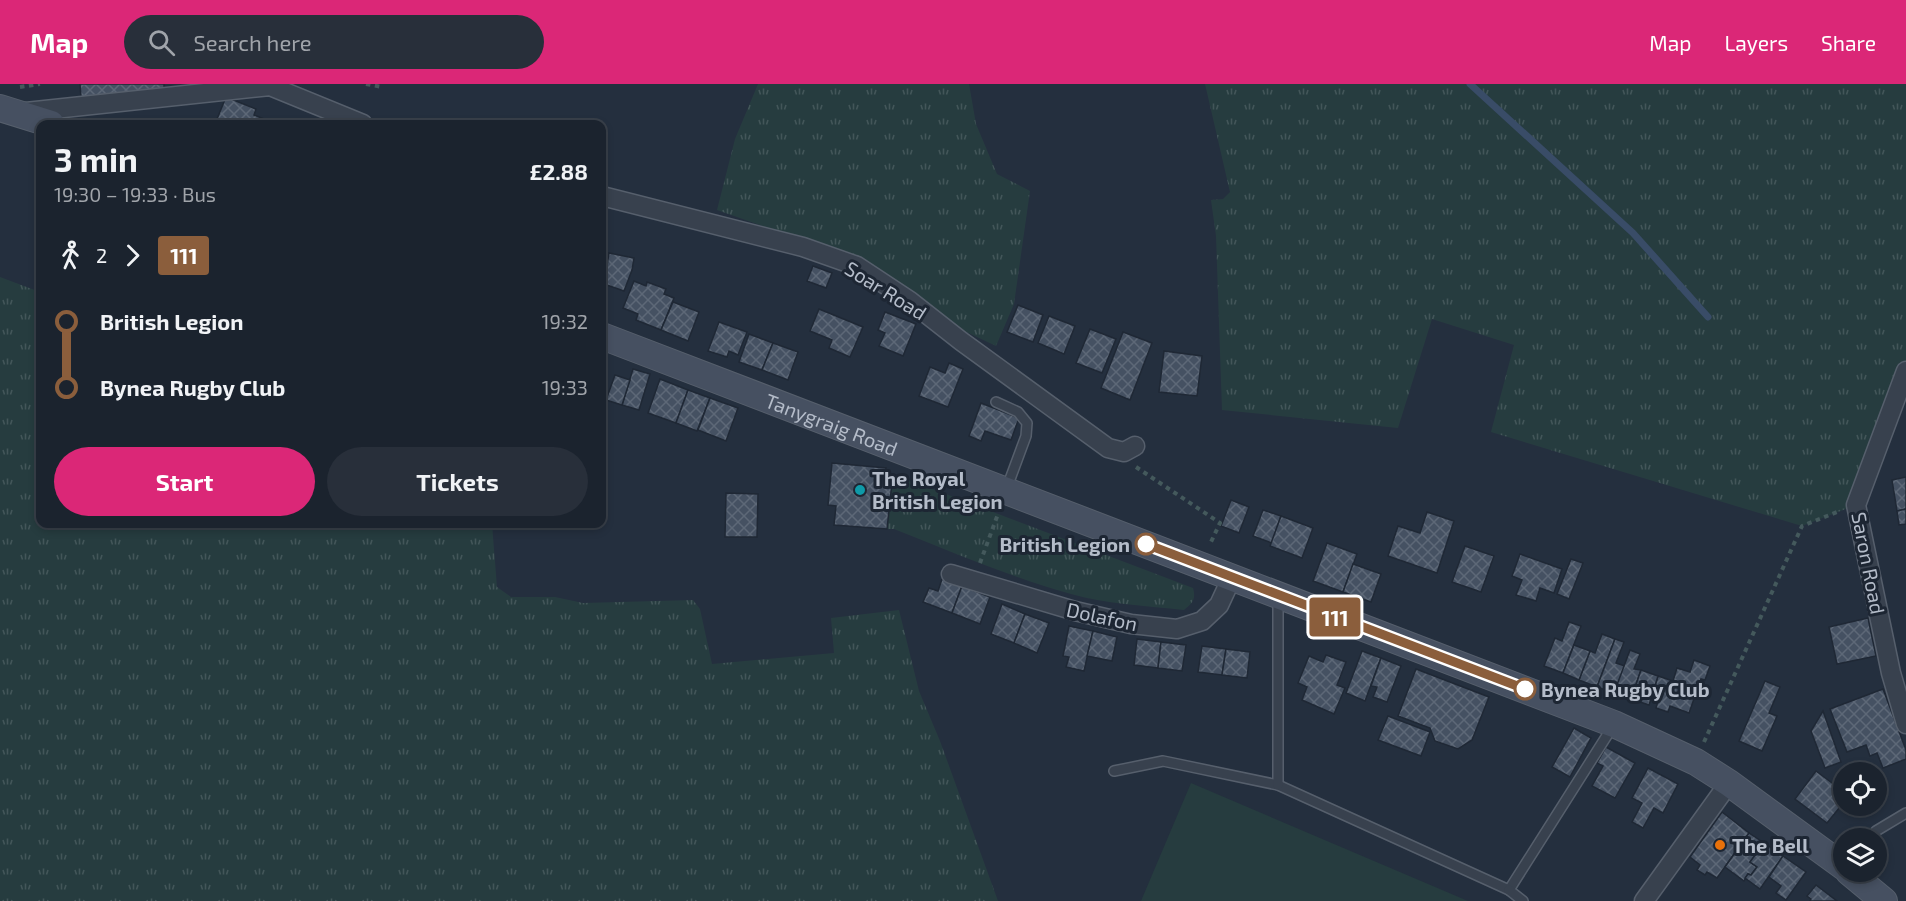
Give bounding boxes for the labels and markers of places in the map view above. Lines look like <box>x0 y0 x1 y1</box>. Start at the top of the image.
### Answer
place label: The Royal British Legion <box>872 466 1002 513</box>
marker: The Royal British Legion <box>853 483 867 497</box>
place label: British Legion <box>1000 532 1130 556</box>
marker: British Legion <box>1135 533 1157 555</box>
place label: Bynea Rugby Club <box>1541 677 1710 702</box>
marker: Bynea Rugby Club <box>1514 678 1536 700</box>
place label: The Bell <box>1732 833 1809 857</box>
marker: The Bell <box>1713 838 1727 852</box>

